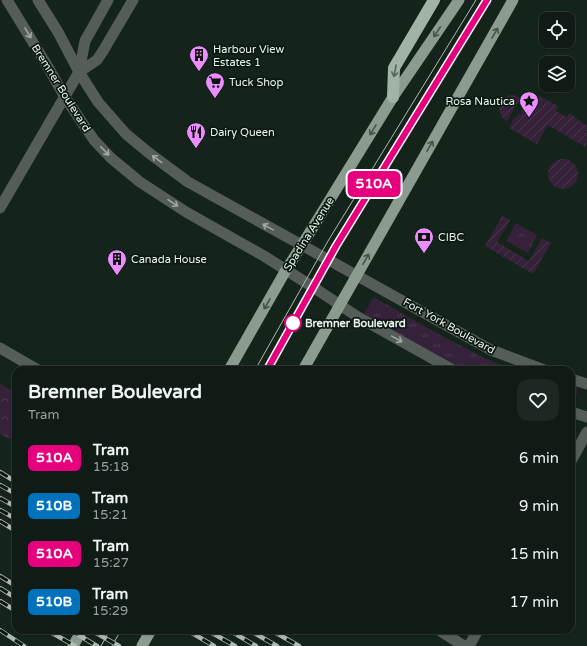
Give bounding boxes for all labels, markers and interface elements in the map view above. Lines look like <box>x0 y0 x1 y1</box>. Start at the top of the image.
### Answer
map controls <box>539 12 575 92</box>
button: locate <box>539 12 575 48</box>
one-way arrow <box>24 27 32 39</box>
one-way arrow <box>433 27 441 38</box>
one-way arrow <box>491 27 499 39</box>
street label: Bremner Boulevard <box>29 42 93 134</box>
place label: Harbour View Estates 1 <box>213 43 285 69</box>
building icon: Harbour View Estates 1 <box>188 44 210 72</box>
button: layers <box>539 56 575 92</box>
one-way arrow <box>391 64 399 77</box>
supermarket icon: Tuck Shop <box>204 71 226 99</box>
place label: Tuck Shop <box>229 76 284 89</box>
place icon: Rosa Nautica <box>518 90 540 118</box>
place label: Rosa Nautica <box>446 95 515 108</box>
restaurant icon: Dairy Queen <box>185 121 207 149</box>
one-way arrow <box>368 124 376 136</box>
place label: Dairy Queen <box>210 126 275 139</box>
one-way arrow <box>427 140 435 152</box>
one-way arrow <box>100 146 110 156</box>
one-way arrow <box>152 155 163 163</box>
line badge: 510A <box>346 171 402 197</box>
text: 510A <box>356 175 392 192</box>
street label: Spadina Avenue <box>281 195 337 273</box>
one-way arrow <box>167 199 178 207</box>
one-way arrow <box>262 223 274 230</box>
bank icon: CIBC <box>413 226 435 254</box>
place label: CIBC <box>438 231 464 244</box>
building icon: Canada House <box>106 248 128 276</box>
place label: Canada House <box>131 253 207 266</box>
one-way arrow <box>362 253 370 265</box>
street label: Fort York Boulevard <box>401 295 497 357</box>
one-way arrow <box>262 298 270 310</box>
marker: Bremner Boulevard <box>284 314 302 332</box>
place label: Bremner Boulevard <box>305 317 406 330</box>
one-way arrow <box>391 336 403 344</box>
button: heart <box>517 379 559 421</box>
text: Bremner Boulevard <box>28 381 202 403</box>
text: Tram <box>28 407 59 423</box>
text: Tram <box>93 441 129 459</box>
text: 510A <box>36 449 73 466</box>
text: 6 min <box>519 449 559 467</box>
text: 15:18 <box>93 459 129 475</box>
text: Tram <box>92 489 128 507</box>
text: 510B <box>36 497 72 514</box>
text: 9 min <box>519 497 559 515</box>
text: 15:21 <box>92 507 128 523</box>
text: Tram <box>93 537 129 555</box>
text: 510A <box>36 545 73 562</box>
text: 15 min <box>510 545 559 563</box>
text: 15:27 <box>93 555 129 571</box>
text: Tram <box>92 585 128 603</box>
text: 510B <box>36 593 72 610</box>
text: 17 min <box>510 593 559 611</box>
text: 15:29 <box>92 603 128 619</box>

